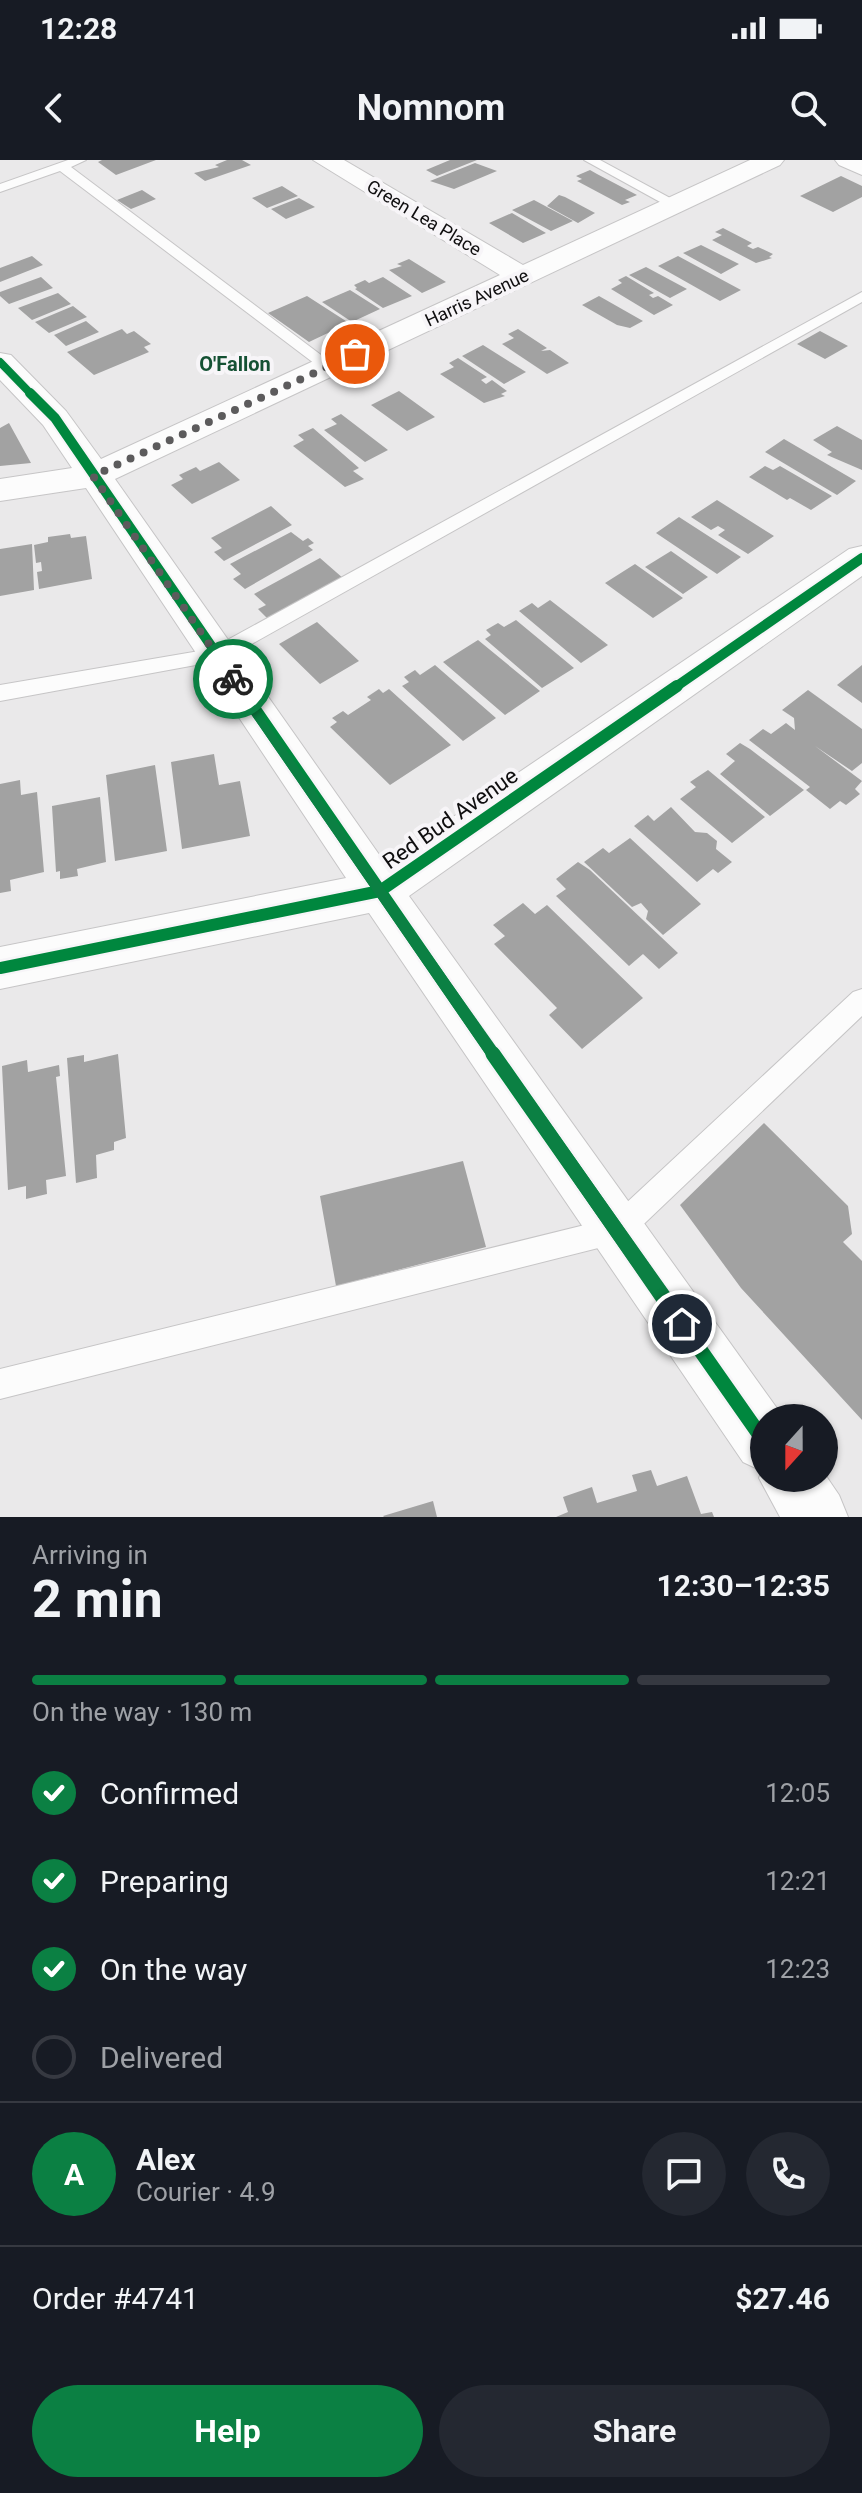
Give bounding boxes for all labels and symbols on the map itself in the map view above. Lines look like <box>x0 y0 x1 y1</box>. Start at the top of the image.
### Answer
street label: Green Lea Place <box>363 175 485 260</box>
street label: Harris Avenue <box>422 264 532 331</box>
pin <box>321 320 389 388</box>
district label: O'Fallon <box>199 352 271 376</box>
courier <box>193 639 273 719</box>
street label: Red Bud Avenue <box>378 763 522 874</box>
pin <box>648 1290 716 1358</box>
north arrow <box>750 1404 838 1492</box>

